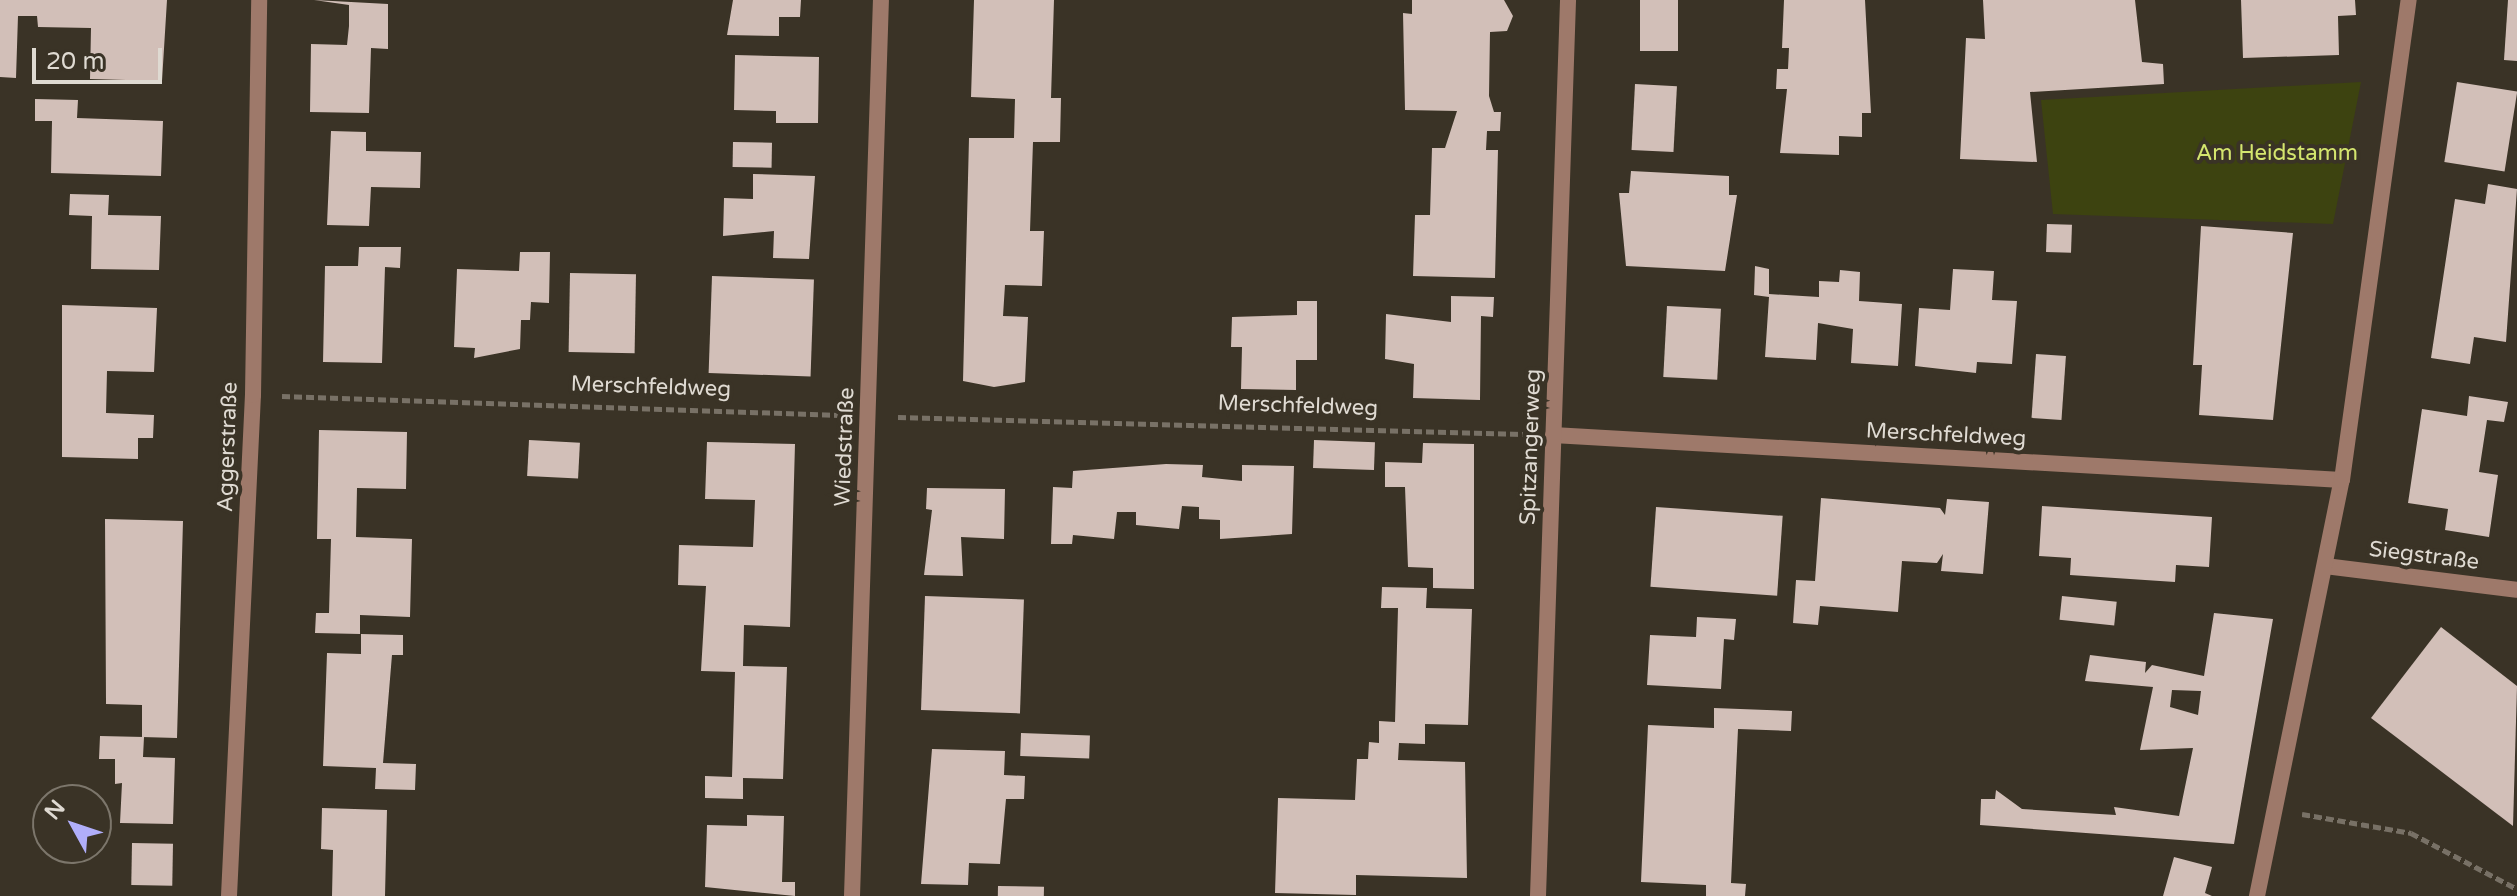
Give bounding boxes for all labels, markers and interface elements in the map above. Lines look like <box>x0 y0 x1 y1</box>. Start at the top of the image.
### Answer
scale bar <box>36 32 166 82</box>
text: 20 m <box>46 47 104 76</box>
park label: Am Heidstamm <box>2196 141 2358 167</box>
street label: Spitzangerweg <box>1515 368 1547 526</box>
street label: Merschfeldweg <box>570 371 732 403</box>
street label: Aggerstraße <box>213 381 243 513</box>
street label: Wiedstraße <box>830 387 860 507</box>
street label: Merschfeldweg <box>1217 390 1379 422</box>
street label: Merschfeldweg <box>1865 418 2027 452</box>
street label: Siegstraße <box>2367 536 2481 576</box>
north arrow <box>32 784 112 864</box>
text: N <box>40 795 71 825</box>

